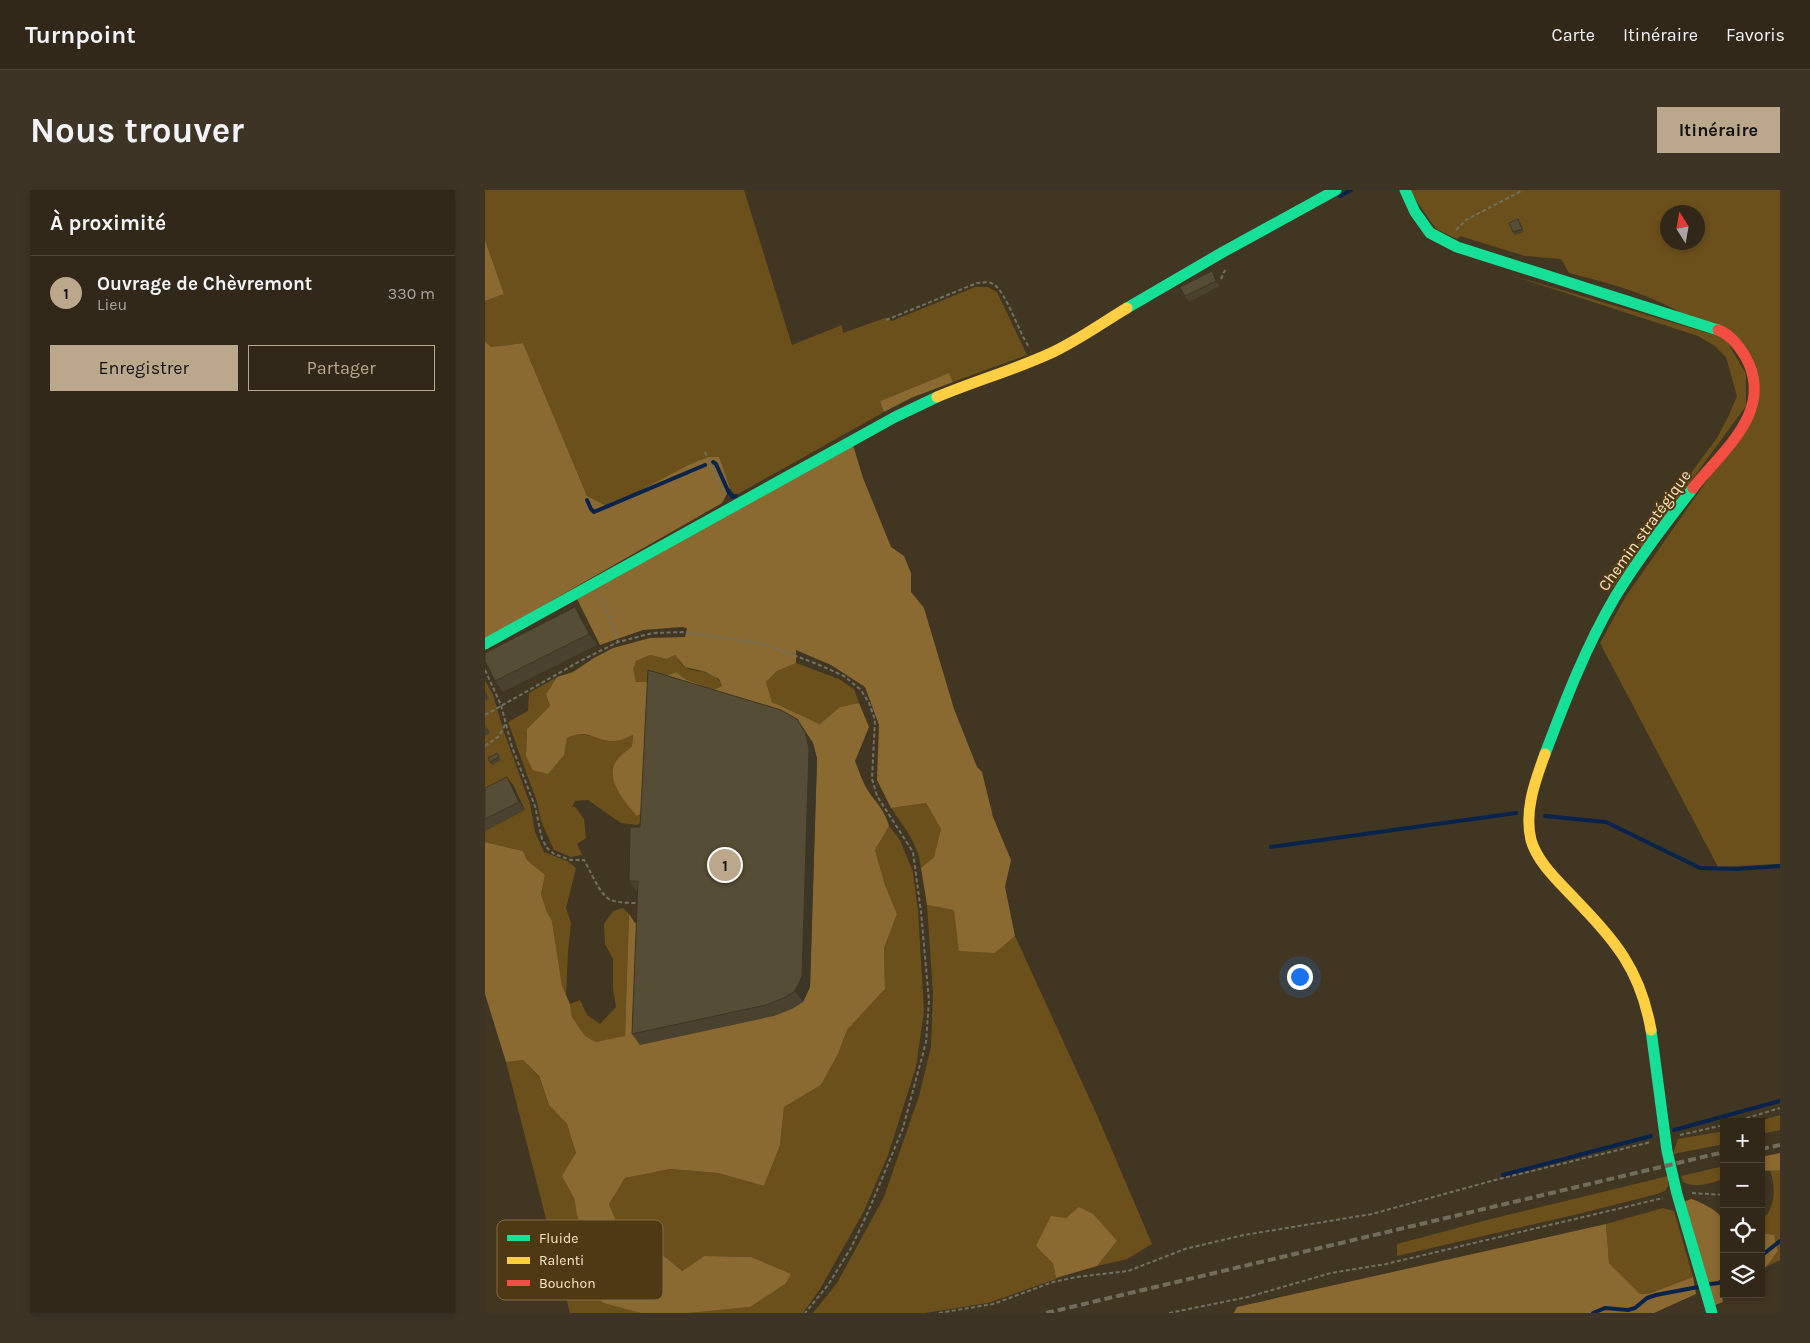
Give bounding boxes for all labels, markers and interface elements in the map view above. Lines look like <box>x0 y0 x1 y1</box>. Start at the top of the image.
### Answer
text: Turnpoint <box>25 21 136 49</box>
text: Carte <box>1552 24 1595 46</box>
text: Itinéraire <box>1623 24 1698 46</box>
text: Favoris <box>1726 24 1785 46</box>
button: Itinéraire <box>1657 107 1780 153</box>
text: Nous trouver <box>30 110 244 151</box>
north arrow <box>1660 205 1705 250</box>
text: À proximité <box>50 211 166 235</box>
text: Ouvrage de Chèvremont <box>97 273 312 295</box>
text: 1 <box>63 284 69 303</box>
text: 330 m <box>388 284 435 303</box>
text: Lieu <box>97 295 127 314</box>
button: Enregistrer <box>50 345 238 391</box>
button: Partager <box>248 345 435 391</box>
street label: Chemin stratégique <box>1594 466 1695 595</box>
pin: 1 <box>709 846 741 884</box>
your location <box>1287 964 1313 990</box>
map controls <box>1720 1118 1765 1298</box>
button: + <box>1720 1118 1765 1163</box>
button: − <box>1720 1163 1765 1208</box>
button: locate <box>1720 1208 1765 1253</box>
legend <box>497 1220 663 1300</box>
text: Fluide <box>539 1230 578 1247</box>
text: Ralenti <box>539 1252 584 1269</box>
button: layers <box>1720 1253 1765 1298</box>
text: Bouchon <box>539 1275 596 1292</box>

